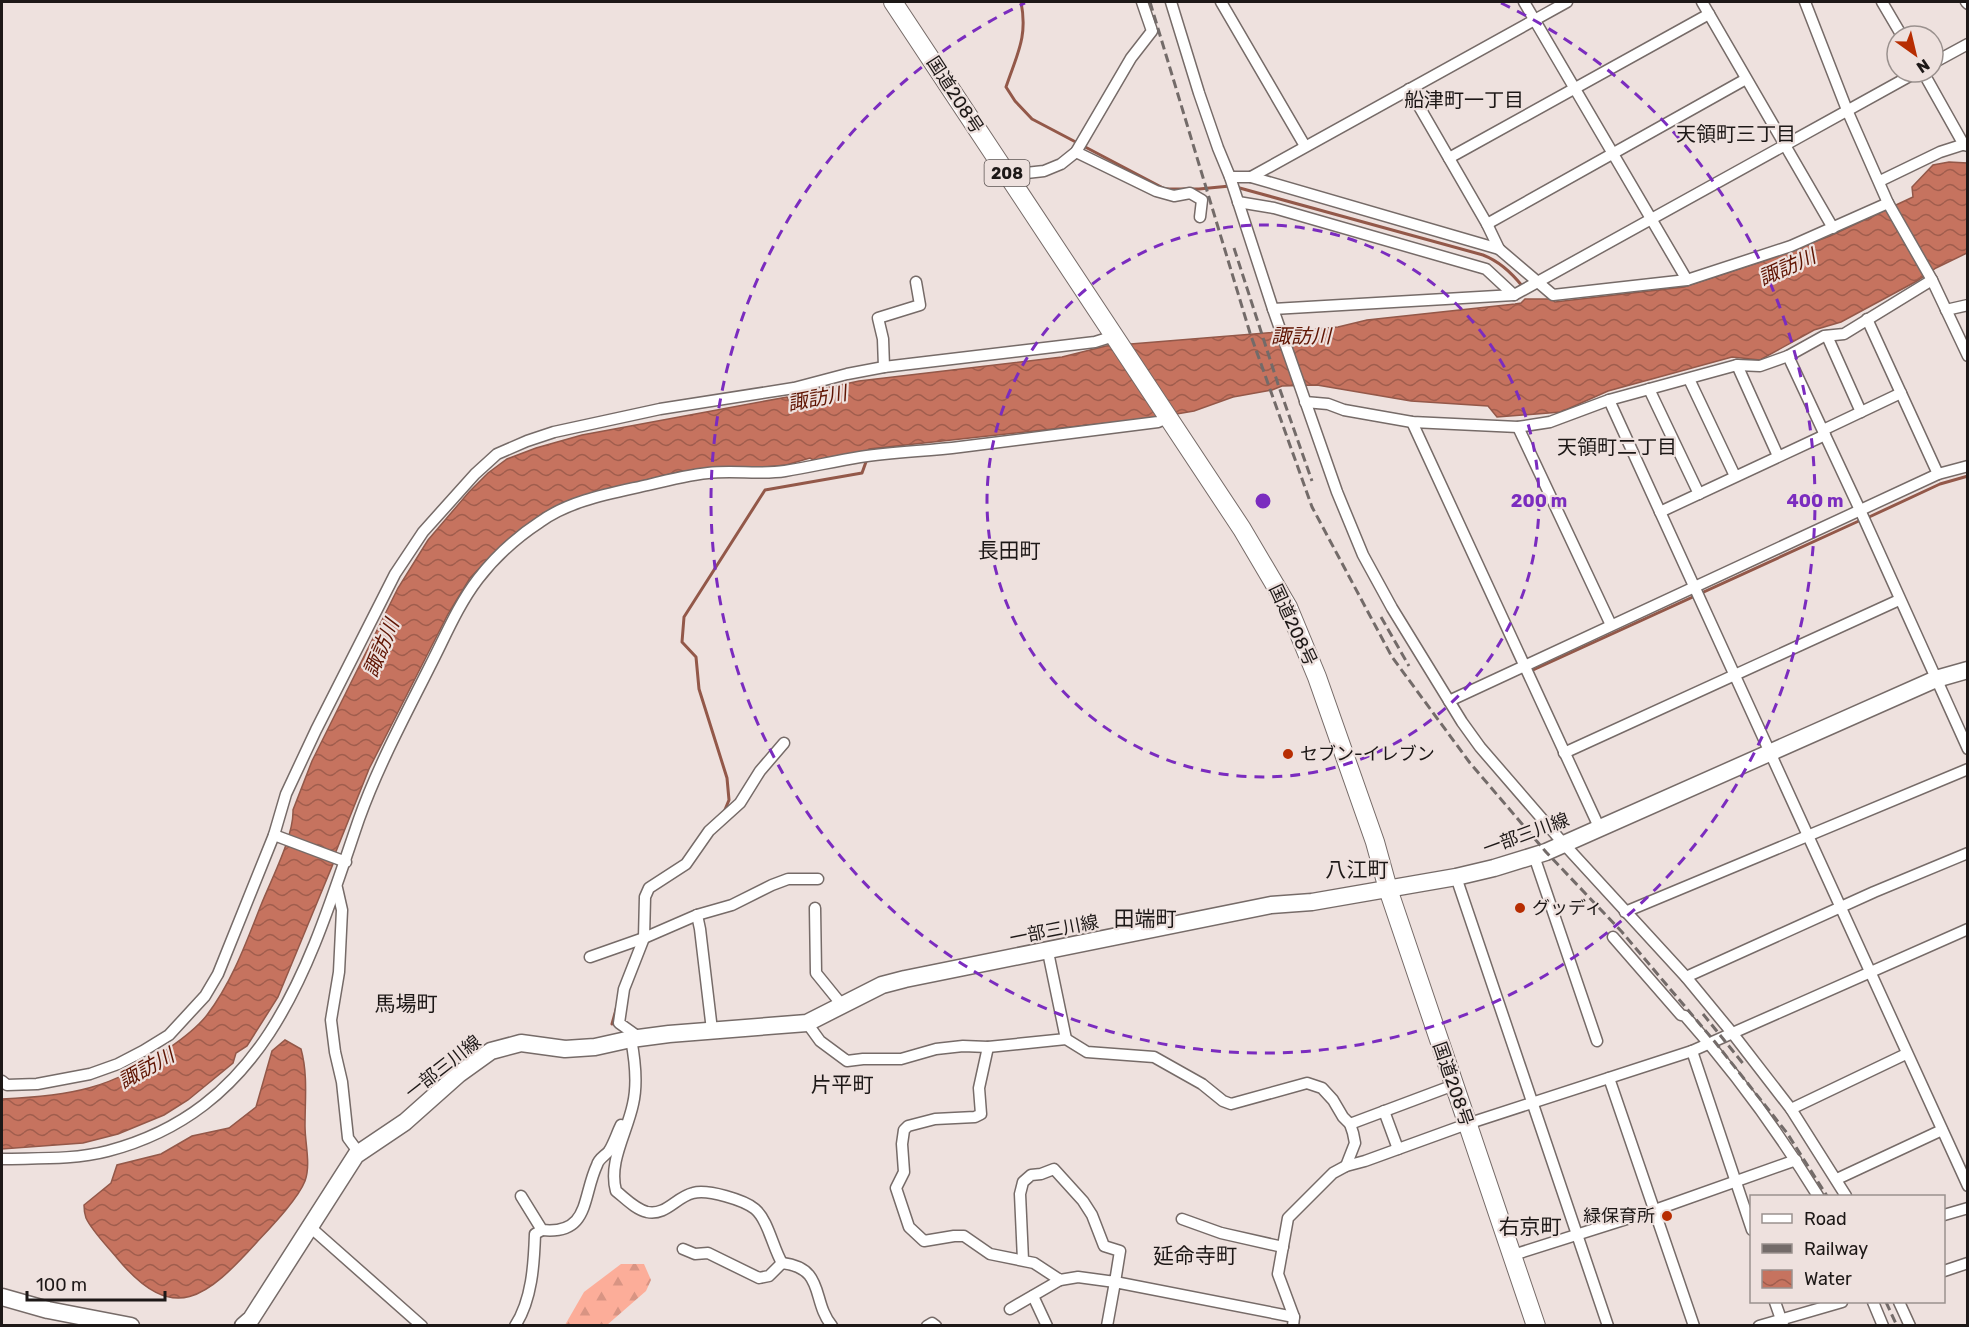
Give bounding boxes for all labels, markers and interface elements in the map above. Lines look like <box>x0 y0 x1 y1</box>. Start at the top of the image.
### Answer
north arrow <box>1885 24 1945 84</box>
street label: 国道208号 <box>922 52 988 138</box>
text: N <box>1913 55 1933 77</box>
district label: 船津町一丁目 <box>1404 88 1524 112</box>
district label: 天領町三丁目 <box>1676 122 1796 146</box>
road number: 208 <box>984 160 1030 186</box>
water label: 諏訪川 <box>1755 243 1821 290</box>
water label: 諏訪川 <box>1271 324 1333 348</box>
water label: 諏訪川 <box>785 380 851 416</box>
district label: 天領町二丁目 <box>1557 435 1677 459</box>
text: 200 m <box>1511 490 1567 512</box>
text: 400 m <box>1786 490 1844 512</box>
centre of rings <box>1253 491 1273 511</box>
district label: 長田町 <box>978 538 1041 563</box>
street label: 国道208号 <box>1265 581 1321 669</box>
water label: 諏訪川 <box>358 614 405 680</box>
place label: セブン-イレブン <box>1300 743 1435 765</box>
marker: セブン-イレブン <box>1281 747 1295 761</box>
street label: 一部三川線 <box>1480 808 1572 860</box>
district label: 八江町 <box>1326 857 1389 882</box>
place label: グッディ <box>1532 897 1603 919</box>
marker: グッディ <box>1513 901 1527 915</box>
district label: 田端町 <box>1114 906 1177 931</box>
street label: 一部三川線 <box>1008 911 1100 949</box>
district label: 馬場町 <box>375 991 438 1016</box>
street label: 一部三川線 <box>401 1031 485 1103</box>
street label: 国道208号 <box>1428 1039 1478 1129</box>
water label: 諏訪川 <box>114 1042 180 1093</box>
district label: 片平町 <box>811 1072 874 1097</box>
legend <box>1750 1195 1945 1303</box>
place label: 緑保育所 <box>1583 1205 1655 1227</box>
text: Road <box>1804 1208 1847 1230</box>
marker: 緑保育所 <box>1660 1209 1674 1223</box>
district label: 右京町 <box>1499 1214 1562 1239</box>
text: Railway <box>1804 1238 1868 1260</box>
district label: 延命寺町 <box>1153 1243 1237 1268</box>
scale bar <box>27 1264 165 1302</box>
text: Water <box>1804 1268 1852 1290</box>
text: 100 m <box>36 1274 87 1296</box>

